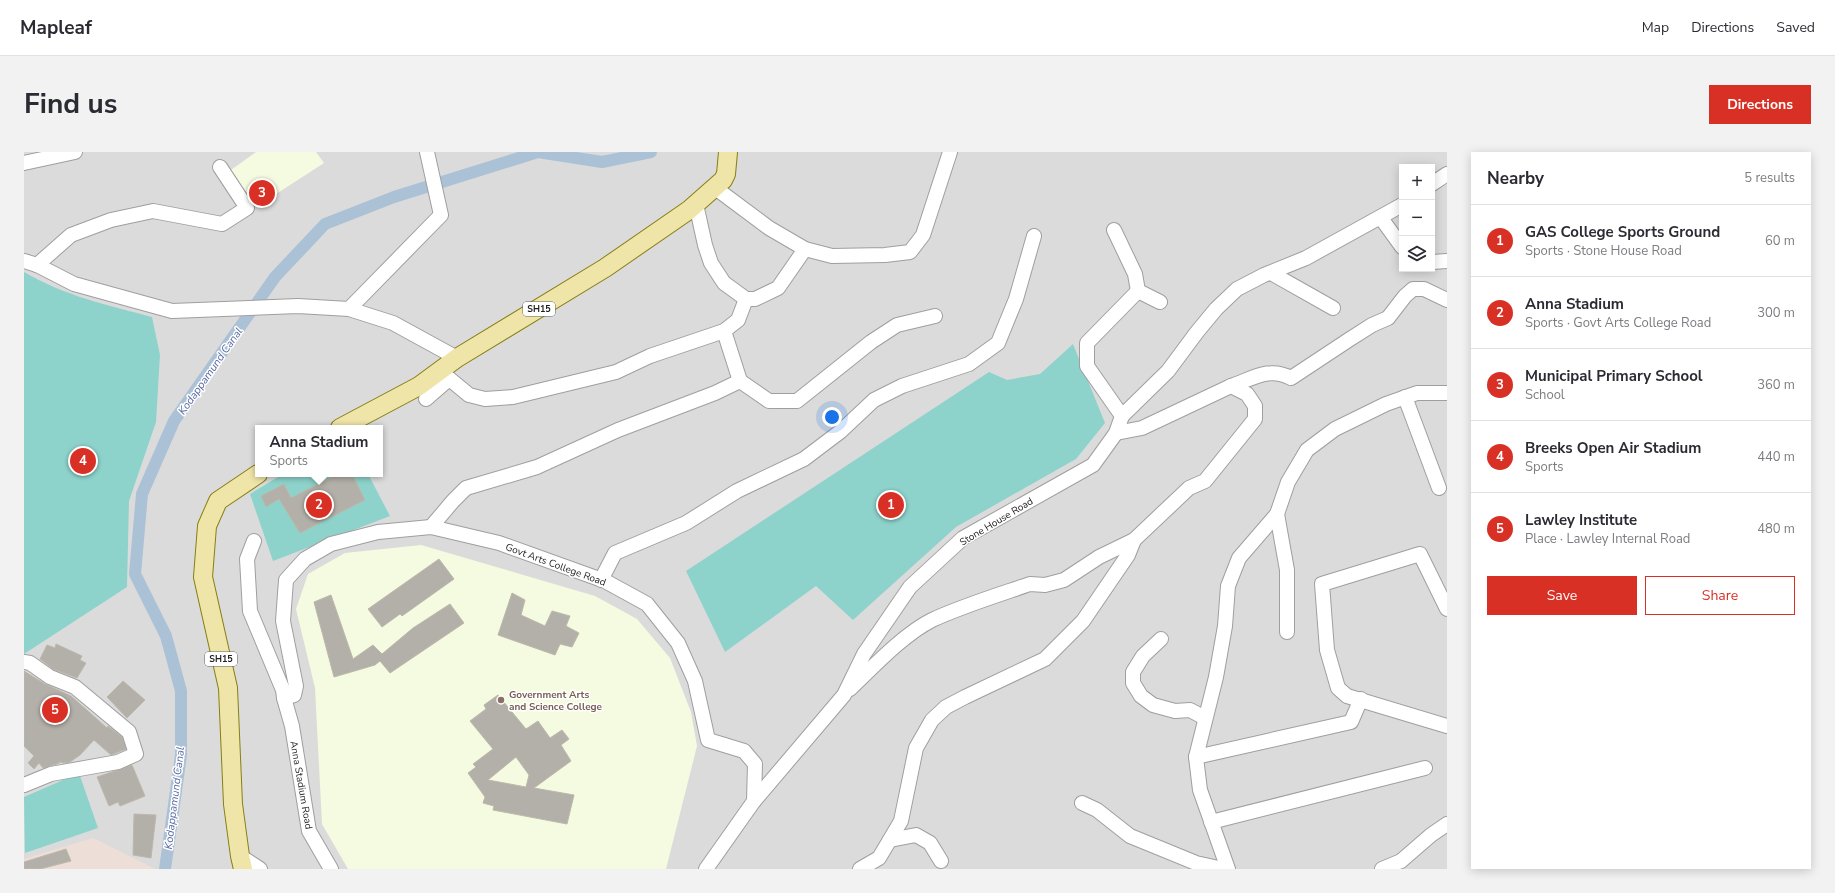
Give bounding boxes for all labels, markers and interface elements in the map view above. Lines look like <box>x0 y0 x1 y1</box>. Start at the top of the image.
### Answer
text: Mapleaf <box>20 15 92 41</box>
text: Map <box>1642 18 1669 37</box>
text: Directions <box>1691 18 1754 37</box>
text: Saved <box>1776 18 1815 37</box>
text: Find us <box>24 85 118 123</box>
button: Directions <box>1709 85 1811 124</box>
map controls <box>1399 164 1435 272</box>
button: + <box>1399 164 1435 200</box>
text: Nearby <box>1487 167 1544 190</box>
text: 5 results <box>1744 169 1795 187</box>
pin: 3 <box>249 178 275 208</box>
button: − <box>1399 200 1435 236</box>
text: GAS College Sports Ground <box>1525 222 1720 242</box>
text: 1 <box>1496 232 1504 250</box>
text: 60 m <box>1765 232 1795 250</box>
button: layers <box>1399 236 1435 272</box>
text: Sports · Stone House Road <box>1525 242 1682 260</box>
text: Anna Stadium <box>1525 294 1624 314</box>
road number: SH15 <box>523 302 555 316</box>
text: 2 <box>1496 304 1504 322</box>
text: 300 m <box>1757 304 1795 322</box>
text: Sports · Govt Arts College Road <box>1525 314 1711 332</box>
water label: Kodappamund Canal <box>175 325 246 418</box>
text: Municipal Primary School <box>1525 366 1703 386</box>
text: 3 <box>1496 376 1504 394</box>
text: 360 m <box>1757 376 1795 394</box>
text: School <box>1525 386 1565 404</box>
your location <box>822 407 842 427</box>
popup <box>255 425 383 477</box>
text: Anna Stadium <box>270 432 369 452</box>
text: Breeks Open Air Stadium <box>1525 438 1701 458</box>
pin: 4 <box>70 446 96 476</box>
text: 4 <box>1496 448 1504 466</box>
text: 440 m <box>1757 448 1795 466</box>
text: Sports <box>270 452 308 470</box>
text: Sports <box>1525 458 1564 476</box>
pin: 2 <box>306 490 332 520</box>
pin: 1 <box>878 490 904 520</box>
street label: Stone House Road <box>957 494 1036 549</box>
text: Lawley Institute <box>1525 510 1637 530</box>
text: 5 <box>1496 520 1504 538</box>
text: 480 m <box>1757 520 1795 538</box>
text: Place · Lawley Internal Road <box>1525 530 1690 548</box>
street label: Govt Arts College Road <box>503 540 608 590</box>
button: Save <box>1487 576 1637 615</box>
button: Share <box>1645 576 1795 615</box>
road number: SH15 <box>205 652 237 666</box>
place label: Government Arts and Science College <box>509 688 603 714</box>
pin: 5 <box>42 695 68 725</box>
marker: Government Arts and Science College <box>496 695 506 705</box>
street label: Anna Stadium Road <box>286 740 316 831</box>
water label: Kodappamund Canal <box>161 746 188 850</box>

